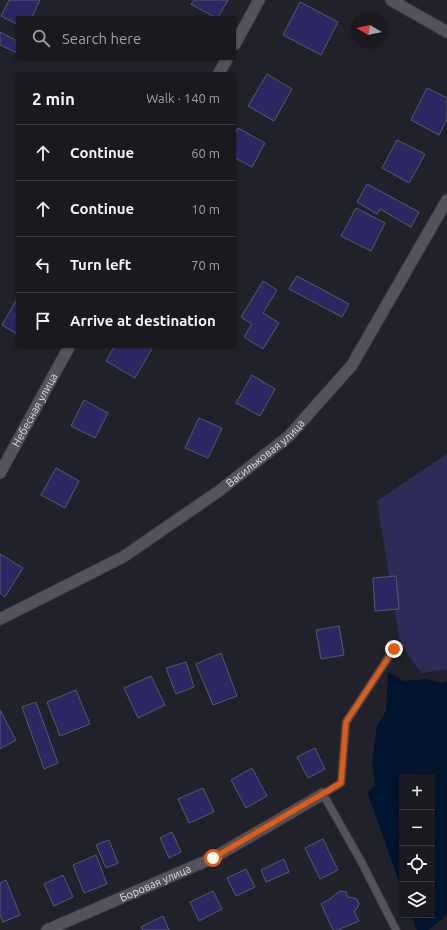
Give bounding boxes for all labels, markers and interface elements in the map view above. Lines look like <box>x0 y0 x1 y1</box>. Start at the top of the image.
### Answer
north arrow <box>351 12 387 48</box>
search box <box>16 16 236 60</box>
icon: search <box>30 27 52 49</box>
text: Search here <box>62 30 141 47</box>
text: 2 min <box>32 89 75 108</box>
text: Walk · 140 m <box>146 91 220 105</box>
icon: ahead <box>32 142 54 164</box>
text: Continue <box>70 144 134 161</box>
text: 60 m <box>191 146 220 160</box>
icon: ahead <box>32 198 54 220</box>
text: Continue <box>70 200 134 217</box>
text: 10 m <box>191 202 220 216</box>
icon: left <box>32 254 54 276</box>
text: Turn left <box>70 256 131 273</box>
text: 70 m <box>191 258 220 272</box>
icon: arrive <box>32 310 54 332</box>
text: Arrive at destination <box>70 312 216 329</box>
street label: Небесная улица <box>10 371 60 449</box>
street label: Васильковая улица <box>223 417 307 489</box>
route end <box>385 640 403 658</box>
map controls <box>399 774 435 918</box>
button: + <box>399 774 435 810</box>
button: − <box>399 810 435 846</box>
button: locate <box>399 846 435 882</box>
route start <box>204 849 222 867</box>
street label: Боровая улица <box>118 862 193 904</box>
button: layers <box>399 882 435 918</box>

